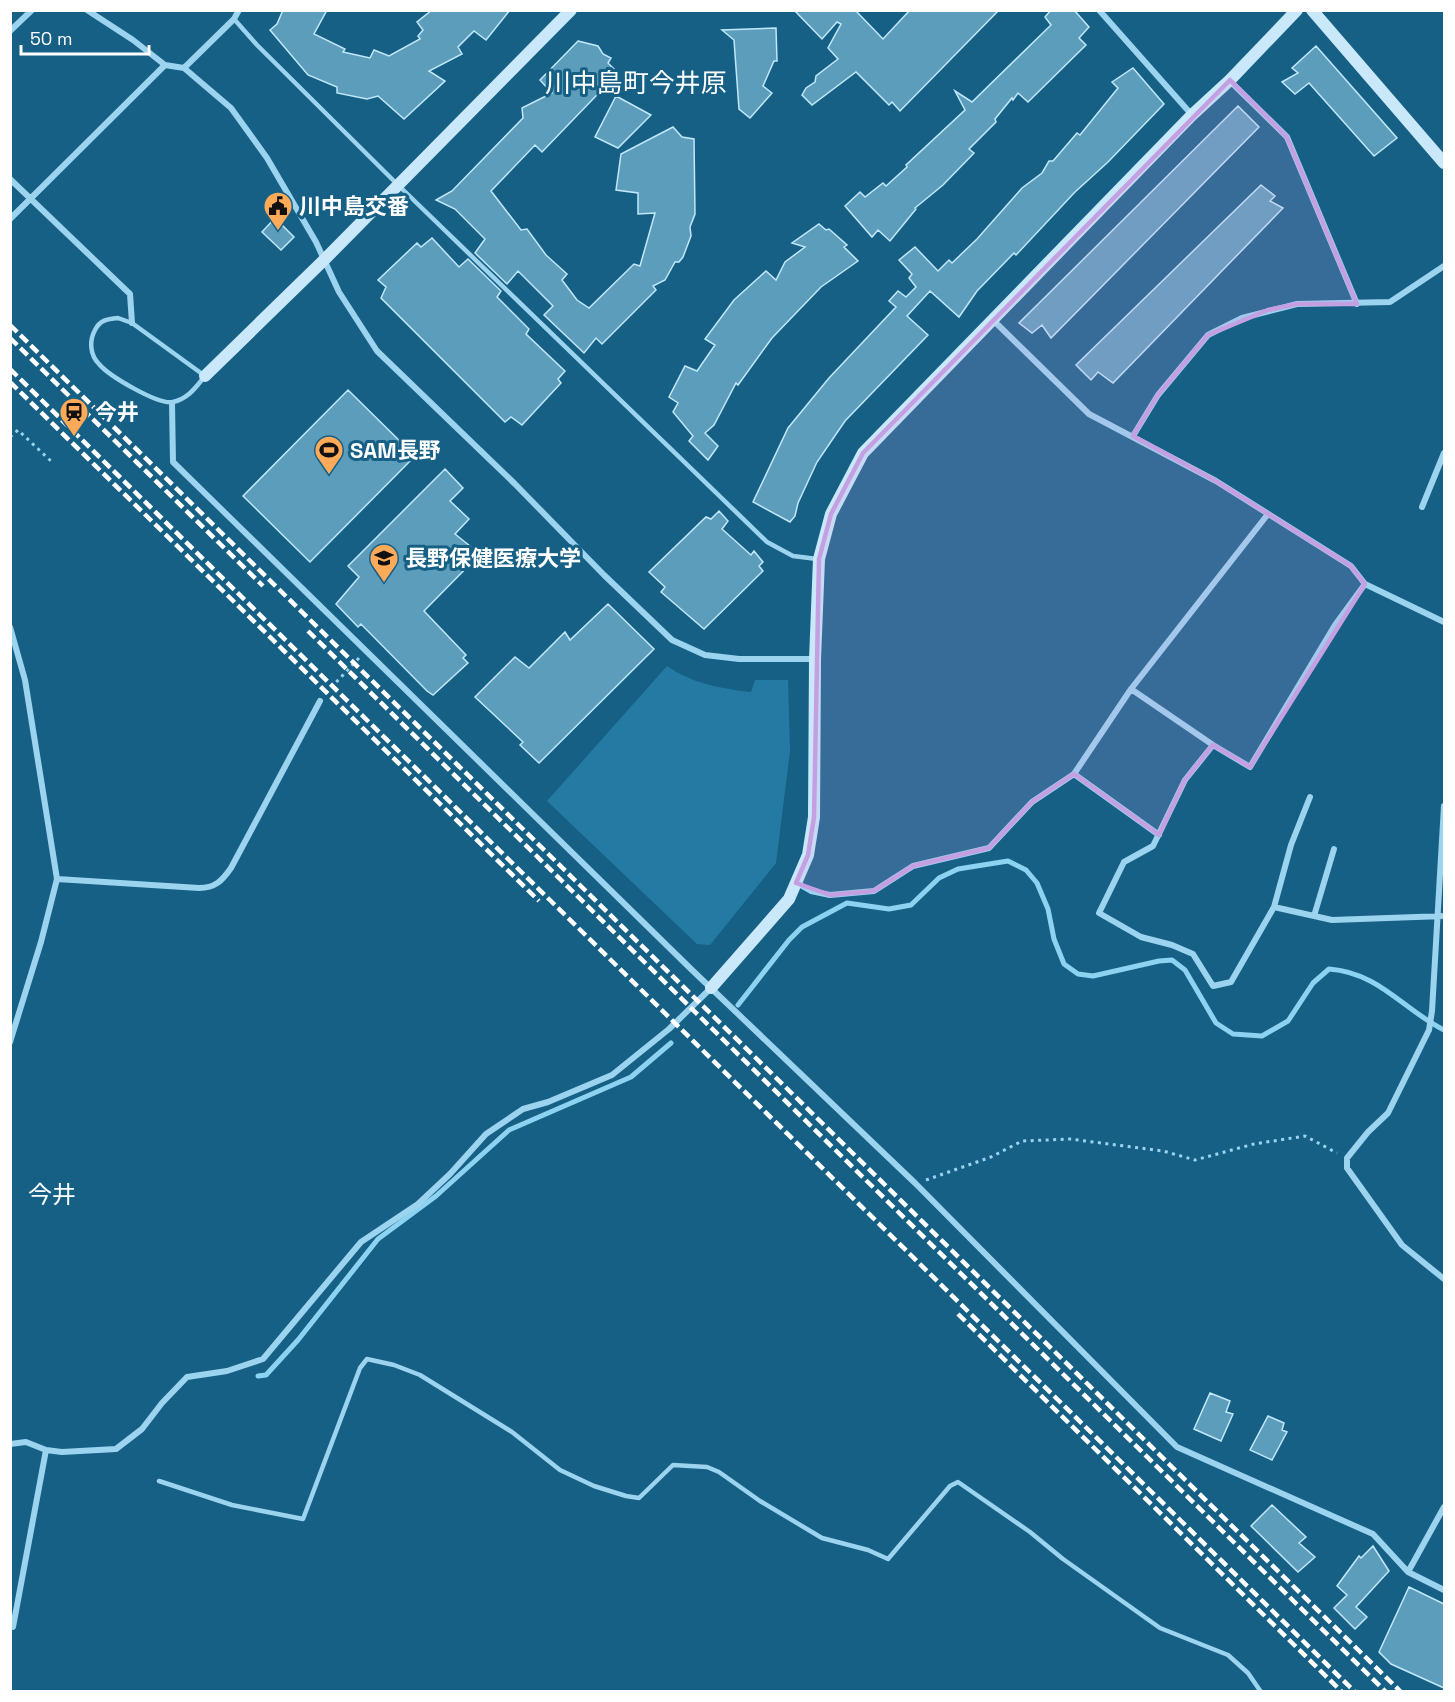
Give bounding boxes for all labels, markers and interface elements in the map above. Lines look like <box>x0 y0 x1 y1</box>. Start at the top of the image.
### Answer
scale bar <box>21 18 148 56</box>
text: 50 m <box>30 27 72 50</box>
district label: 川中島町今井原 <box>545 66 727 100</box>
public building icon: 川中島交番 <box>262 190 294 232</box>
place label: 川中島交番 <box>299 192 409 220</box>
station icon: 今井 <box>58 396 90 438</box>
place label: 今井 <box>95 398 139 426</box>
sports icon: SAM長野 <box>313 434 345 476</box>
place label: SAM長野 <box>350 436 441 464</box>
school or university icon: 長野保健医療大学 <box>368 542 400 584</box>
place label: 長野保健医療大学 <box>405 544 581 572</box>
district label: 今井 <box>28 1179 76 1210</box>

